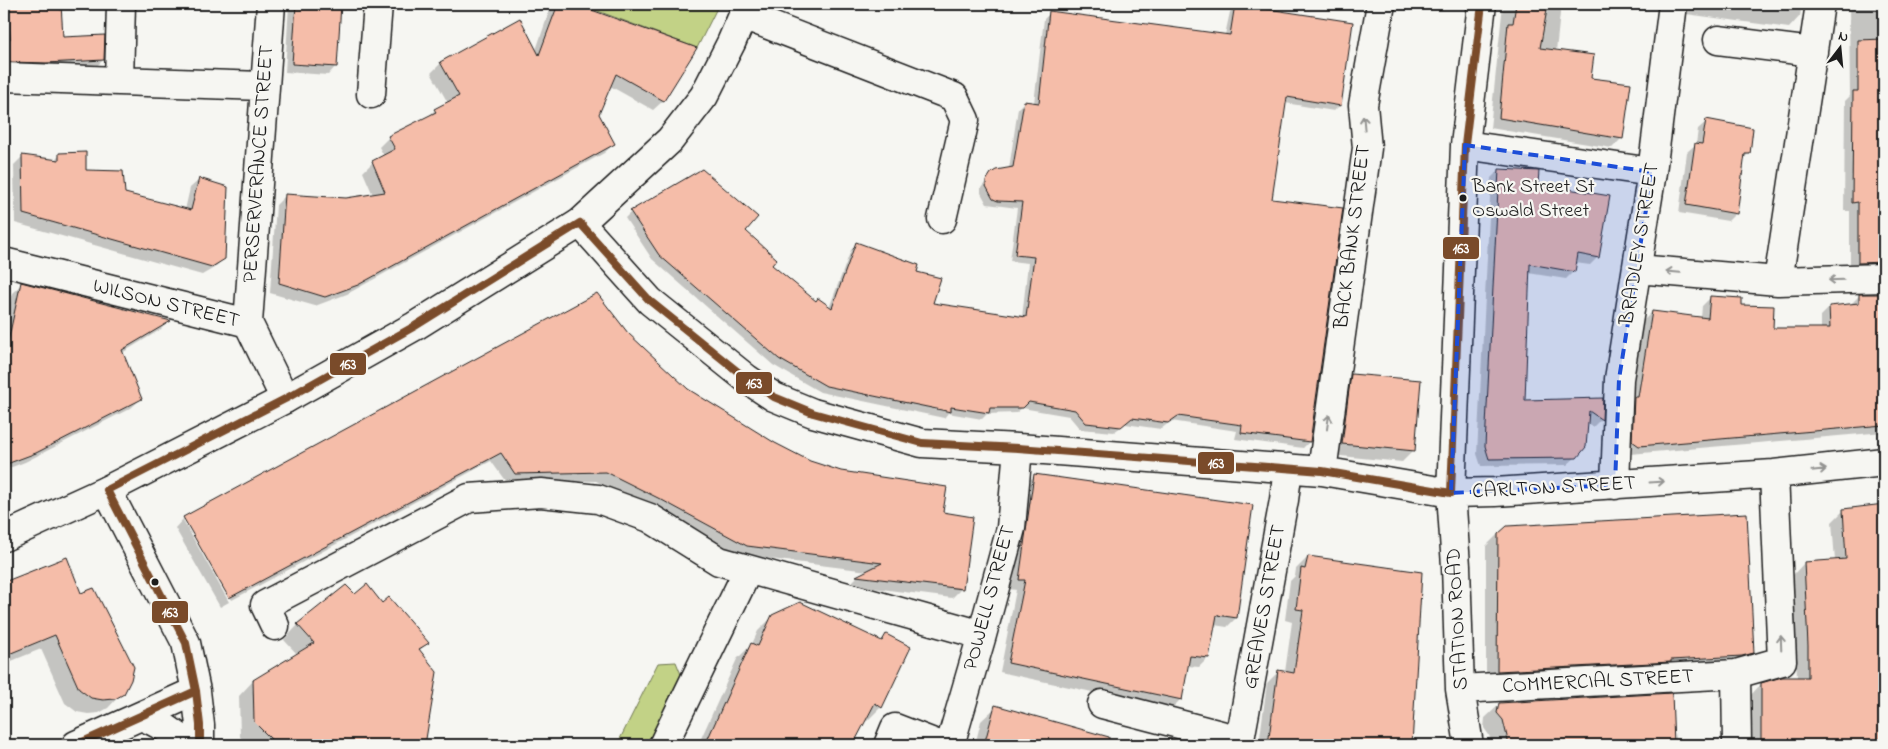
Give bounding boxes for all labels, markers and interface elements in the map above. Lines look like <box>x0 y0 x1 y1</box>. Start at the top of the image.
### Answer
north arrow <box>1816 22 1866 72</box>
text: N <box>1836 26 1851 48</box>
street label: PERSERVERANCE STREET <box>236 44 282 284</box>
one-way arrow <box>1359 115 1369 131</box>
street label: BACK BANK STREET <box>1327 143 1379 332</box>
street label: BRADLEY STREET <box>1612 161 1668 328</box>
place label: Bank Street St Oswald Street <box>1471 173 1595 226</box>
marker: Bank Street St Oswald Street <box>1458 193 1468 203</box>
line badge: 163 <box>1442 236 1480 260</box>
text: 163 <box>1453 239 1469 260</box>
one-way arrow <box>1666 267 1682 277</box>
street label: WILSON STREET <box>89 271 243 337</box>
one-way arrow <box>1828 275 1844 284</box>
line badge: 163 <box>329 352 367 376</box>
text: 163 <box>340 355 356 376</box>
line badge: 163 <box>735 371 773 395</box>
text: 163 <box>746 374 762 395</box>
one-way arrow <box>1323 415 1333 431</box>
line badge: 163 <box>1197 451 1235 475</box>
text: 163 <box>1208 454 1224 475</box>
one-way arrow <box>1811 465 1827 474</box>
street label: CARLTON STREET <box>1471 469 1637 507</box>
one-way arrow <box>1649 478 1665 487</box>
street label: POWELL STREET <box>956 522 1024 674</box>
street label: GREAVES STREET <box>1236 522 1294 692</box>
street label: STATION ROAD <box>1439 547 1477 691</box>
unlabelled marker <box>150 577 160 587</box>
line badge: 163 <box>151 600 189 624</box>
text: 163 <box>162 603 178 624</box>
one-way arrow <box>1776 635 1786 651</box>
street label: COMMERCIAL STREET <box>1501 662 1695 702</box>

